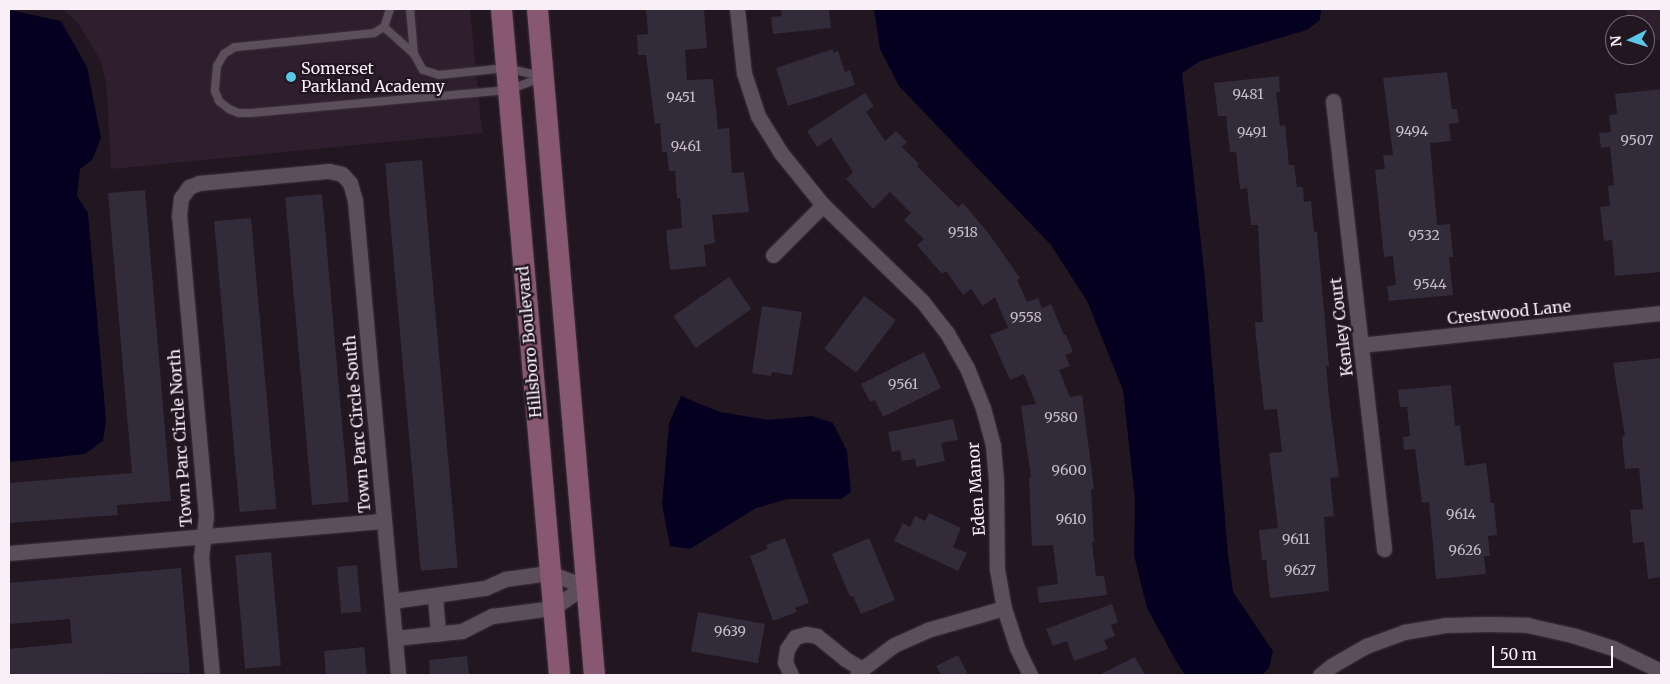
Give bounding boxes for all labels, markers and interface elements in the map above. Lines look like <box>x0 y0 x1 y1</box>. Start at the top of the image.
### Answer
north arrow <box>1605 15 1655 65</box>
text: N <box>1607 35 1626 48</box>
place label: Somerset Parkland Academy <box>301 58 445 96</box>
marker: Somerset Parkland Academy <box>285 71 297 83</box>
house number: 9481 <box>1233 86 1263 102</box>
house number: 9451 <box>666 89 696 105</box>
house number: 9494 <box>1396 123 1428 139</box>
house number: 9491 <box>1237 124 1267 140</box>
house number: 9507 <box>1621 132 1653 148</box>
house number: 9461 <box>671 138 701 154</box>
house number: 9518 <box>948 224 978 240</box>
house number: 9532 <box>1408 227 1440 243</box>
street label: Hillsboro Boulevard <box>513 265 545 419</box>
street label: Kenley Court <box>1325 276 1357 378</box>
house number: 9544 <box>1413 276 1447 292</box>
street label: Crestwood Lane <box>1446 296 1572 328</box>
house number: 9558 <box>1010 309 1042 325</box>
street label: Town Parc Circle South <box>340 334 374 514</box>
street label: Town Parc Circle North <box>164 349 196 527</box>
house number: 9561 <box>888 376 918 392</box>
house number: 9580 <box>1044 409 1078 425</box>
street label: Eden Manor <box>963 441 989 537</box>
house number: 9600 <box>1051 462 1087 478</box>
house number: 9614 <box>1446 506 1476 522</box>
house number: 9610 <box>1056 511 1086 527</box>
house number: 9611 <box>1282 531 1310 547</box>
house number: 9626 <box>1449 542 1481 558</box>
house number: 9627 <box>1284 562 1316 578</box>
house number: 9639 <box>714 623 746 639</box>
scale bar <box>1495 636 1616 668</box>
text: 50 m <box>1500 645 1537 664</box>

